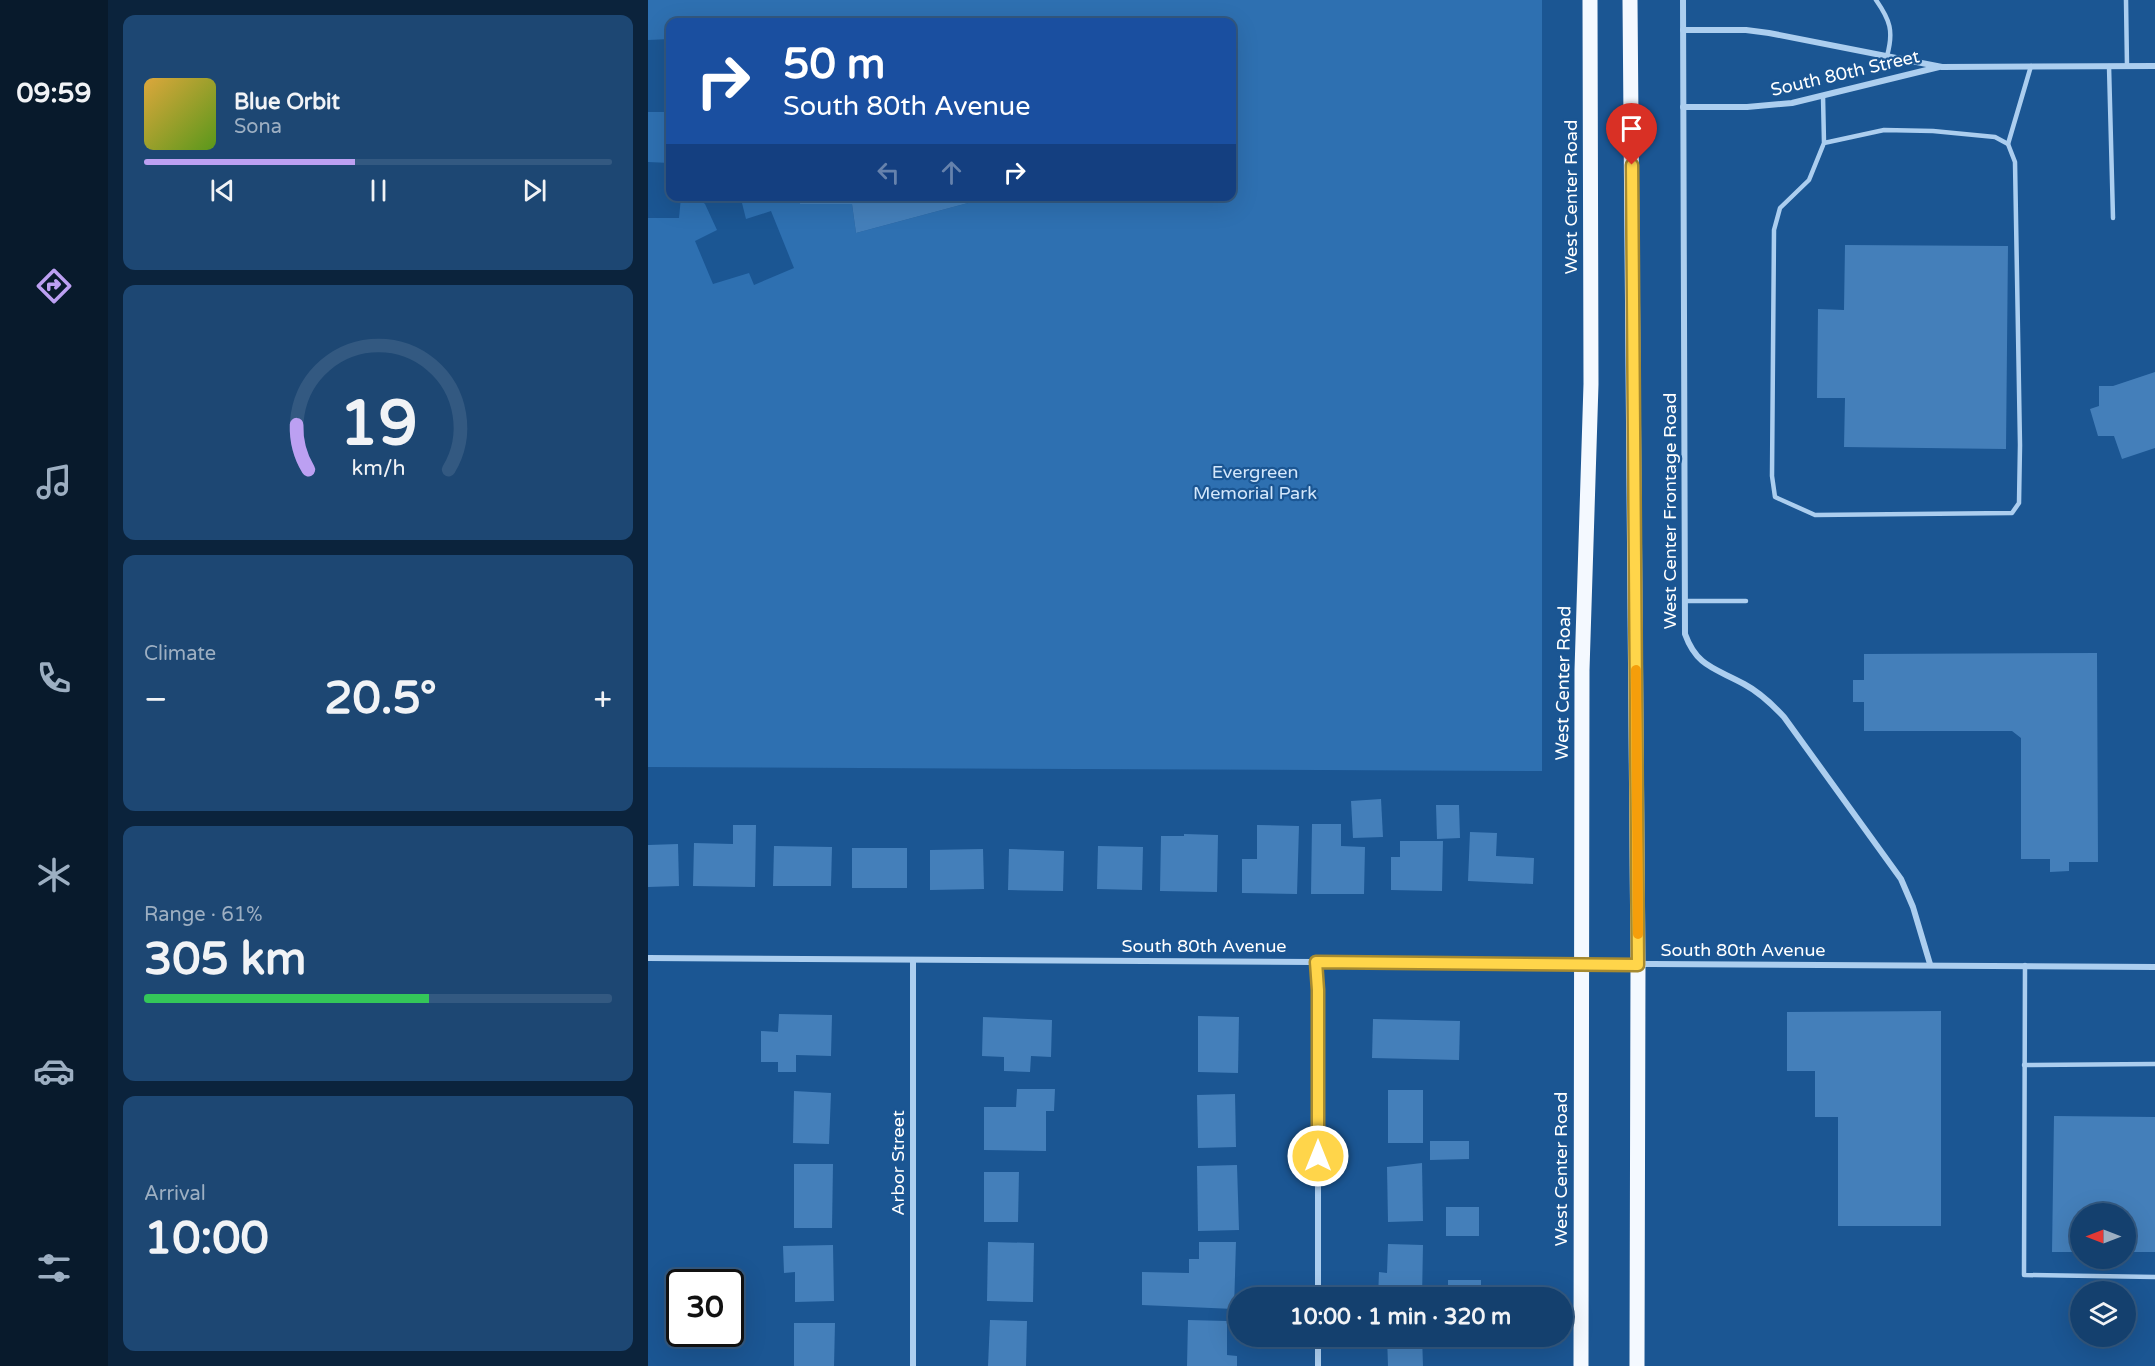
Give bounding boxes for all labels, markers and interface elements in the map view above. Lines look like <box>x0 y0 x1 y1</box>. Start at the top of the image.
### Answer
text: 50 m <box>783 39 885 90</box>
icon: right <box>684 42 762 120</box>
street label: South 80th Street <box>1768 45 1922 101</box>
text: 09:59 <box>17 77 91 110</box>
text: Blue Orbit <box>234 89 340 115</box>
text: South 80th Avenue <box>783 90 1031 123</box>
pin <box>1606 103 1657 165</box>
icon: arrive <box>1615 112 1648 145</box>
text: Sona <box>234 115 282 139</box>
street label: West Center Road <box>1560 120 1582 274</box>
icon: left <box>872 156 905 189</box>
icon: ahead <box>935 156 968 189</box>
icon: right <box>998 156 1031 189</box>
icon: previous <box>206 174 239 207</box>
icon: pause <box>362 174 395 207</box>
icon: next <box>518 174 551 207</box>
icon: directions <box>33 265 75 307</box>
text: 19 <box>339 387 417 462</box>
street label: West Center Frontage Road <box>1659 393 1681 629</box>
text: km/h <box>351 455 405 481</box>
icon: music <box>33 461 75 503</box>
park label: Evergreen Memorial Park <box>1193 461 1317 504</box>
street label: West Center Road <box>1551 606 1575 760</box>
text: Climate <box>144 642 216 666</box>
icon: phone <box>33 657 75 699</box>
text: 20.5° <box>324 672 437 726</box>
text: − <box>144 680 168 719</box>
text: + <box>593 680 612 719</box>
icon: climate <box>33 854 75 896</box>
text: Range · 61% <box>144 903 263 927</box>
text: 305 km <box>144 933 306 987</box>
street label: South 80th Avenue <box>1121 935 1287 957</box>
street label: South 80th Avenue <box>1660 939 1826 961</box>
icon: car <box>33 1050 75 1092</box>
street label: West Center Road <box>1550 1092 1572 1246</box>
street label: Arbor Street <box>887 1110 909 1216</box>
position arrow <box>1286 1124 1350 1188</box>
text: Arrival <box>144 1182 206 1206</box>
north arrow <box>2070 1203 2136 1269</box>
map controls <box>2070 1203 2136 1347</box>
text: 10:00 <box>144 1212 269 1266</box>
icon: filters <box>33 1247 75 1289</box>
speed limit sign: 30 <box>666 1269 744 1347</box>
button: layers <box>2070 1281 2136 1347</box>
text: 10:00 · 1 min · 320 m <box>1290 1304 1511 1330</box>

